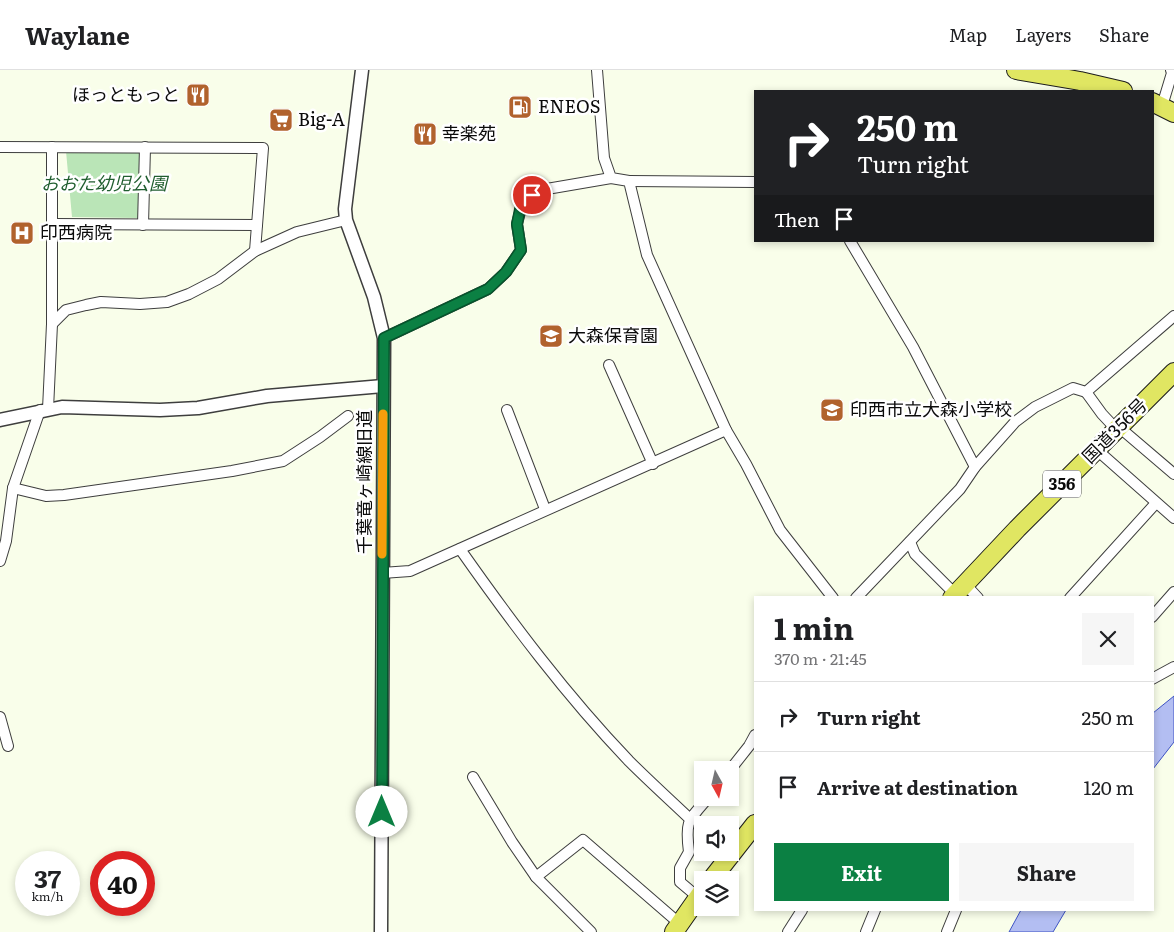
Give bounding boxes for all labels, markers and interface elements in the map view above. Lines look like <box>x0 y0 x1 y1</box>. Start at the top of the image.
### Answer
text: Waylane <box>25 17 130 52</box>
text: Map <box>949 21 987 48</box>
text: Layers <box>1015 21 1071 48</box>
text: Share <box>1099 21 1149 48</box>
place label: ほっともっと <box>72 80 180 107</box>
restaurant icon: ほっともっと <box>185 82 211 108</box>
place label: ENEOS <box>538 92 600 119</box>
fuel station icon: ENEOS <box>507 94 533 120</box>
text: 250 m <box>857 100 958 152</box>
place label: Big-A <box>298 105 345 132</box>
supermarket icon: Big-A <box>268 107 294 133</box>
icon: right <box>774 110 839 175</box>
place label: 幸楽苑 <box>442 119 496 146</box>
restaurant icon: 幸楽苑 <box>412 121 438 147</box>
text: Turn right <box>857 147 969 180</box>
park label: おおた幼児公園 <box>41 169 170 196</box>
pin <box>511 174 553 216</box>
icon: arrive <box>518 181 546 209</box>
text: Then <box>774 205 820 233</box>
icon: arrive <box>830 205 858 233</box>
place label: 印西病院 <box>40 218 112 245</box>
hospital icon: 印西病院 <box>9 220 35 246</box>
place label: 大森保育園 <box>568 321 658 348</box>
school or university icon: 大森保育園 <box>538 323 564 349</box>
street label: 国道356号 <box>1075 391 1153 469</box>
place label: 印西市立大森小学校 <box>850 395 1012 422</box>
school or university icon: 印西市立大森小学校 <box>819 397 845 423</box>
street label: 千葉竜ヶ崎線旧道 <box>350 410 377 554</box>
road number: 356 <box>1043 470 1081 498</box>
text: 1 min <box>774 605 854 649</box>
button: close <box>1082 613 1134 665</box>
text: 370 m · 21:45 <box>774 646 867 670</box>
icon: right <box>774 703 802 731</box>
text: Turn right <box>817 703 921 731</box>
text: 250 m <box>1082 703 1134 731</box>
north arrow <box>694 761 739 806</box>
map controls <box>694 761 739 916</box>
icon: arrive <box>774 773 802 801</box>
text: Arrive at destination <box>817 773 1018 801</box>
text: 120 m <box>1083 773 1134 801</box>
position arrow <box>355 785 407 837</box>
button: sound <box>694 816 739 861</box>
button: Exit <box>774 843 949 901</box>
button: Share <box>959 843 1134 901</box>
speed limit sign: 40 <box>90 851 155 916</box>
text: 37 <box>34 859 61 896</box>
button: layers <box>694 871 739 916</box>
text: km/h <box>32 887 63 905</box>

